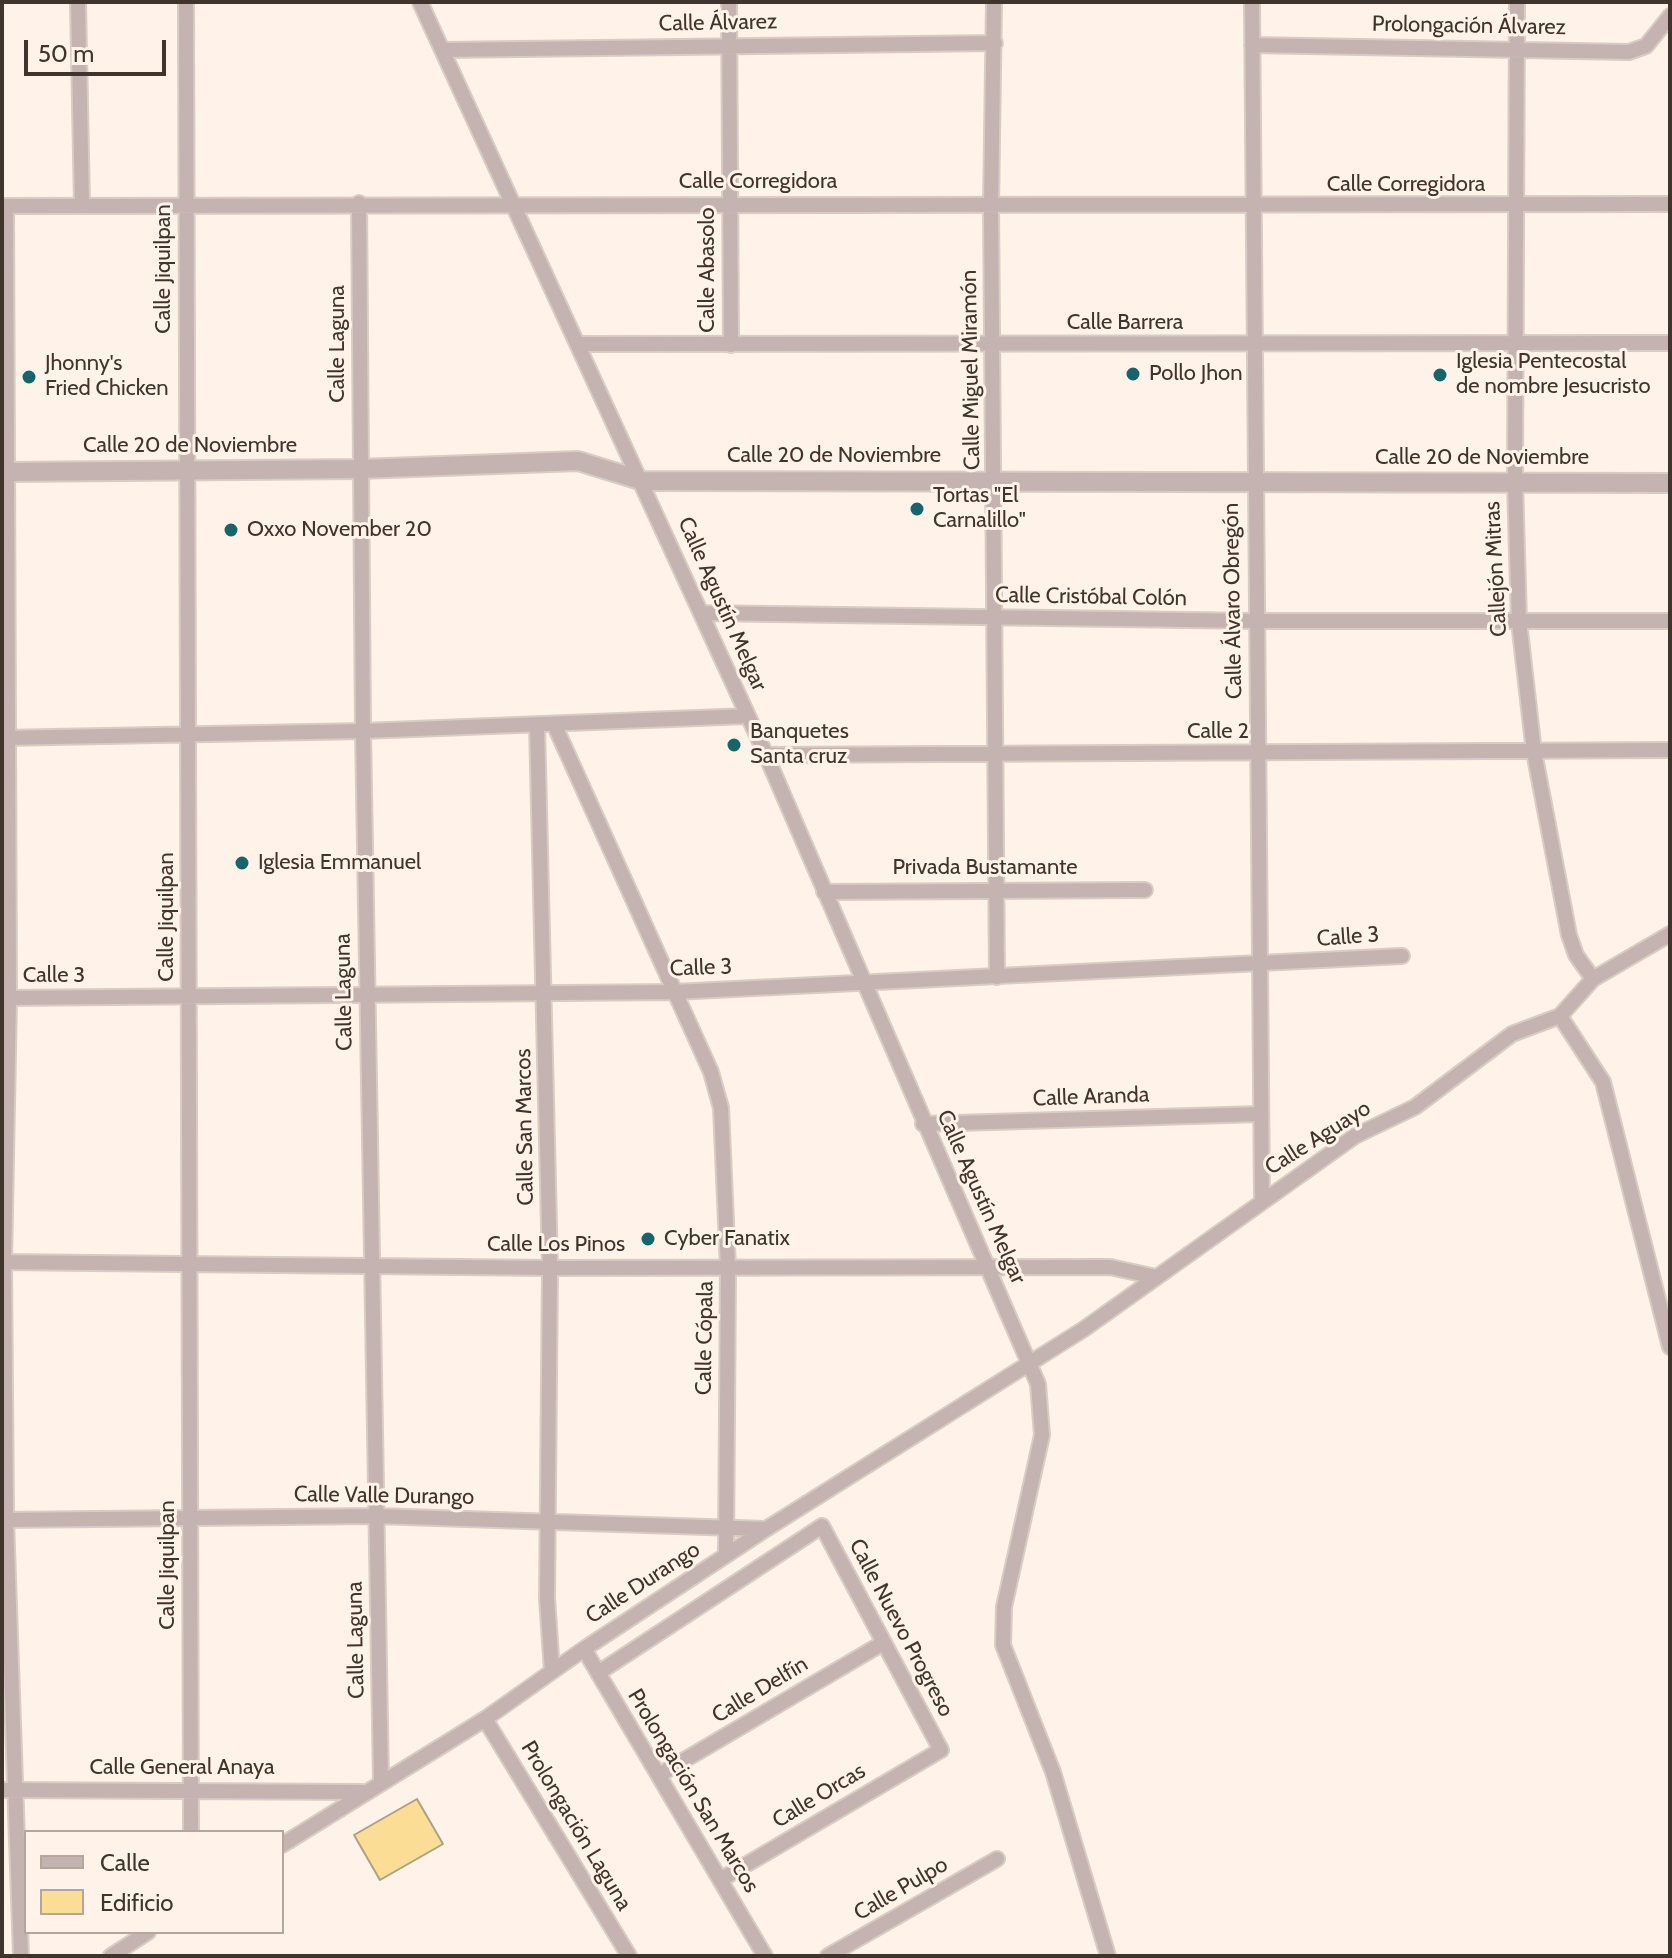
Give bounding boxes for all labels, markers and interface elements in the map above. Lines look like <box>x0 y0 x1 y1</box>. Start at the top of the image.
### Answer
street label: Calle Álvarez <box>658 9 778 37</box>
street label: Prolongación Álvarez <box>1372 11 1566 41</box>
scale bar <box>28 24 170 74</box>
text: 50 m <box>38 39 94 68</box>
street label: Calle Corregidora <box>679 169 837 195</box>
street label: Calle Corregidora <box>1327 172 1485 198</box>
street label: Calle Jiquilpan <box>151 204 177 334</box>
street label: Calle Abasolo <box>695 207 721 333</box>
street label: Calle Miguel Miramón <box>956 270 986 470</box>
street label: Calle Laguna <box>325 285 351 403</box>
street label: Calle Barrera <box>1067 310 1183 336</box>
place label: Iglesia Pentecostal de nombre Jesucristo <box>1456 349 1651 400</box>
place label: Jhonny's Fried Chicken <box>45 351 169 402</box>
place label: Pollo Jhon <box>1149 361 1242 387</box>
marker: Pollo Jhon <box>1124 365 1142 383</box>
marker: Iglesia Pentecostal de nombre Jesucristo <box>1431 366 1449 384</box>
marker: Jhonny's Fried Chicken <box>20 368 38 386</box>
street label: Calle 20 de Noviembre <box>83 433 297 459</box>
street label: Calle 20 de Noviembre <box>727 443 941 469</box>
street label: Calle 20 de Noviembre <box>1375 445 1589 471</box>
place label: Tortas "El Carnalillo" <box>933 483 1026 534</box>
marker: Tortas "El Carnalillo" <box>908 500 926 518</box>
street label: Callejón Mitras <box>1479 500 1513 638</box>
street label: Calle Álvaro Obregón <box>1218 503 1248 699</box>
street label: Calle Agustín Melgar <box>672 513 772 695</box>
place label: Oxxo November 20 <box>247 517 432 543</box>
marker: Oxxo November 20 <box>222 521 240 539</box>
street label: Calle Cristóbal Colón <box>995 582 1187 612</box>
place label: Banquetes Santa cruz <box>750 719 849 770</box>
street label: Calle 2 <box>1187 719 1249 745</box>
marker: Banquetes Santa cruz <box>725 736 743 754</box>
place label: Iglesia Emmanuel <box>258 850 421 876</box>
street label: Calle Jiquilpan <box>154 852 180 982</box>
marker: Iglesia Emmanuel <box>233 854 251 872</box>
street label: Privada Bustamante <box>892 855 1078 881</box>
street label: Calle 3 <box>1316 922 1380 952</box>
street label: Calle Laguna <box>330 933 358 1051</box>
street label: Calle 3 <box>669 954 733 982</box>
street label: Calle 3 <box>23 963 85 989</box>
street label: Calle San Marcos <box>510 1048 540 1206</box>
street label: Calle Aranda <box>1032 1082 1150 1112</box>
street label: Calle Aguayo <box>1260 1095 1376 1181</box>
street label: Calle Agustín Melgar <box>931 1106 1031 1288</box>
place label: Cyber Fanatix <box>664 1226 790 1252</box>
marker: Cyber Fanatix <box>639 1230 657 1248</box>
street label: Calle Los Pinos <box>487 1232 625 1258</box>
street label: Calle Cópala <box>691 1281 719 1395</box>
street label: Calle Valle Durango <box>294 1481 474 1511</box>
street label: Calle Jiquilpan <box>155 1500 181 1630</box>
street label: Calle Nuevo Progreso <box>843 1535 959 1721</box>
street label: Calle Durango <box>581 1536 705 1630</box>
street label: Calle Laguna <box>342 1581 370 1699</box>
street label: Calle Delfín <box>707 1651 813 1729</box>
street label: Prolongación San Marcos <box>622 1684 764 1898</box>
street label: Prolongación Laguna <box>515 1736 637 1916</box>
street label: Calle General Anaya <box>89 1755 275 1781</box>
street label: Calle Orcas <box>768 1758 870 1834</box>
legend <box>24 1830 284 1934</box>
text: Calle <box>100 1848 150 1877</box>
street label: Calle Pulpo <box>849 1852 953 1926</box>
text: Edificio <box>100 1888 174 1917</box>

